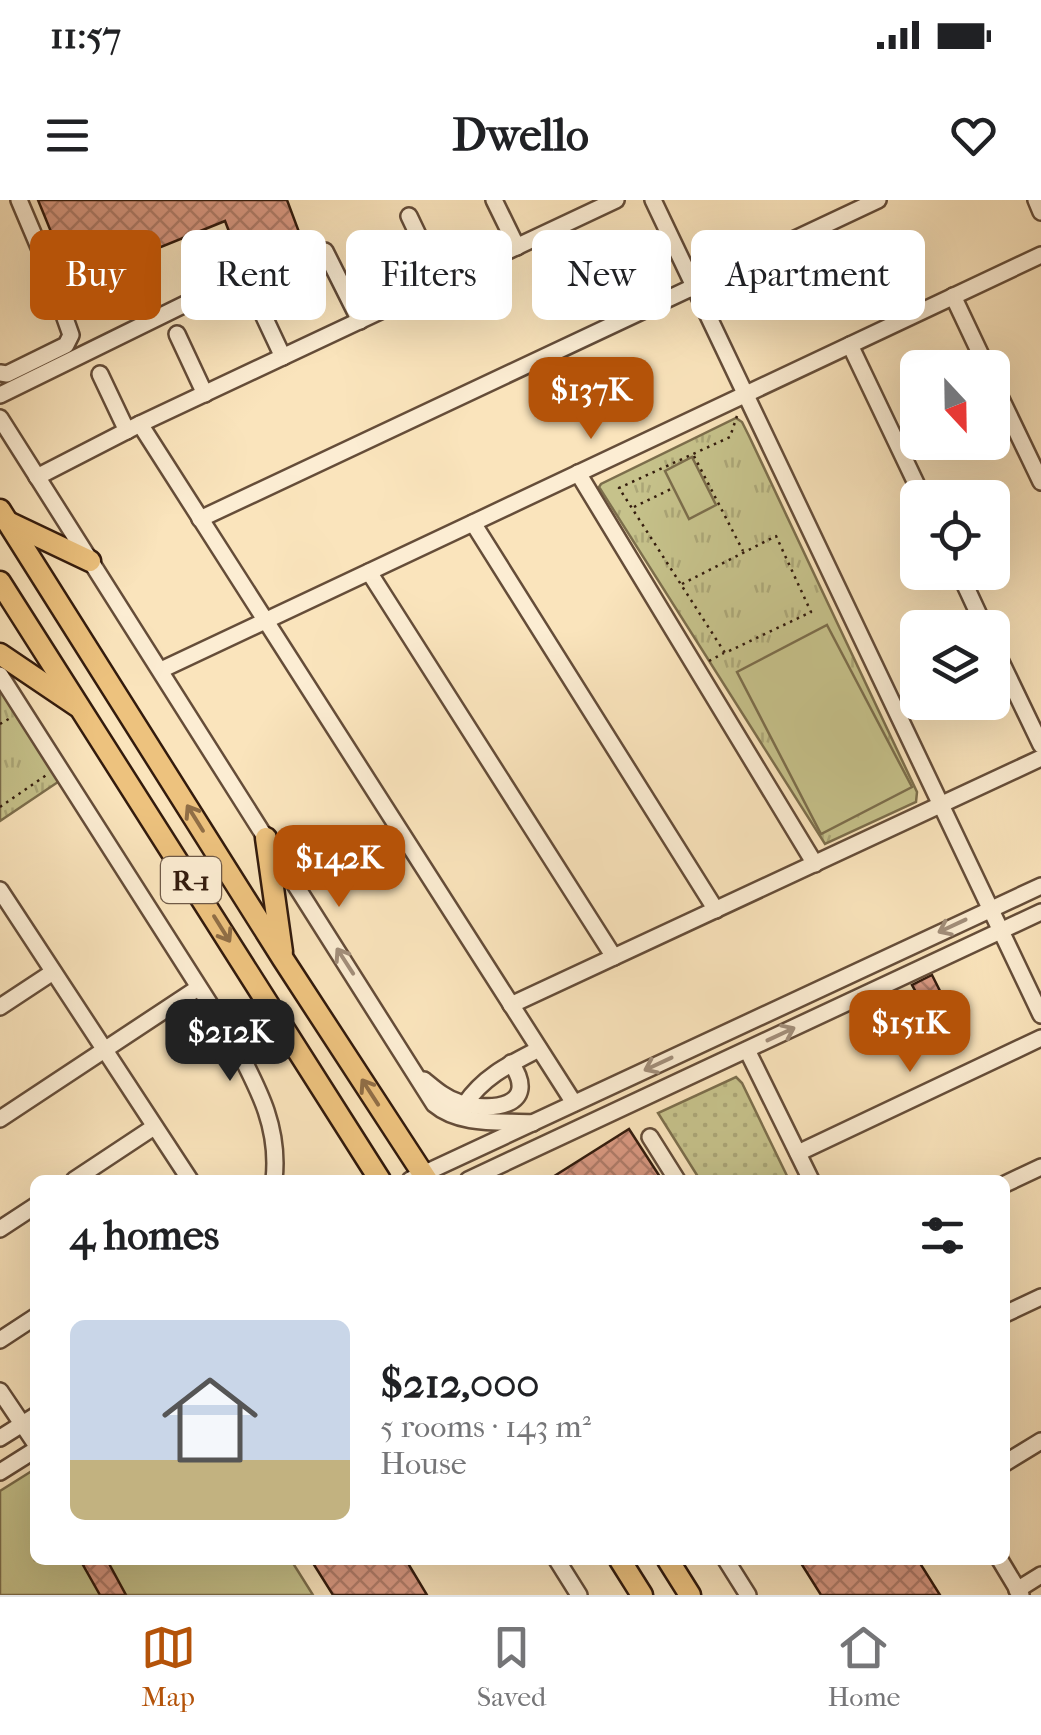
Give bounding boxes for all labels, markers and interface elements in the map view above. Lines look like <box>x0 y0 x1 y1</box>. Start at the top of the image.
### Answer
text: 11:57 <box>50 13 121 58</box>
icon: menu <box>40 108 95 163</box>
icon: heart <box>946 108 1001 163</box>
text: Dwello <box>452 109 589 162</box>
chip: Buy <box>30 230 161 320</box>
chip: Rent <box>181 230 326 320</box>
chip: Filters <box>346 230 512 320</box>
chip: New <box>532 230 671 320</box>
chip: Apartment <box>691 230 925 320</box>
north arrow <box>900 350 1010 460</box>
map controls <box>900 350 1010 720</box>
pin: $137K <box>521 357 661 442</box>
text: $137K <box>551 371 631 408</box>
button: locate <box>900 480 1010 590</box>
button: layers <box>900 610 1010 720</box>
one-way arrow <box>184 805 205 833</box>
pin: $142K <box>269 825 409 910</box>
text: $142K <box>295 839 383 876</box>
road number: R-1 <box>161 857 221 903</box>
one-way arrow <box>212 914 232 943</box>
one-way arrow <box>938 918 968 937</box>
one-way arrow <box>334 947 355 976</box>
pin: $151K <box>840 990 980 1075</box>
pin: $212K <box>160 999 300 1084</box>
text: $151K <box>871 1004 949 1041</box>
text: $212K <box>187 1013 273 1050</box>
one-way arrow <box>765 1023 795 1042</box>
one-way arrow <box>644 1055 674 1074</box>
one-way arrow <box>360 1078 381 1107</box>
icon: filters <box>915 1208 970 1263</box>
text: 4 homes <box>70 1211 219 1260</box>
text: $212,000 <box>380 1359 540 1408</box>
icon: home <box>150 1360 270 1480</box>
text: 5 rooms · 143 m² <box>380 1408 591 1445</box>
text: House <box>380 1445 467 1482</box>
tab: Map <box>141 1620 196 1713</box>
tab: Saved <box>477 1620 546 1713</box>
tab: Home <box>828 1620 900 1713</box>

